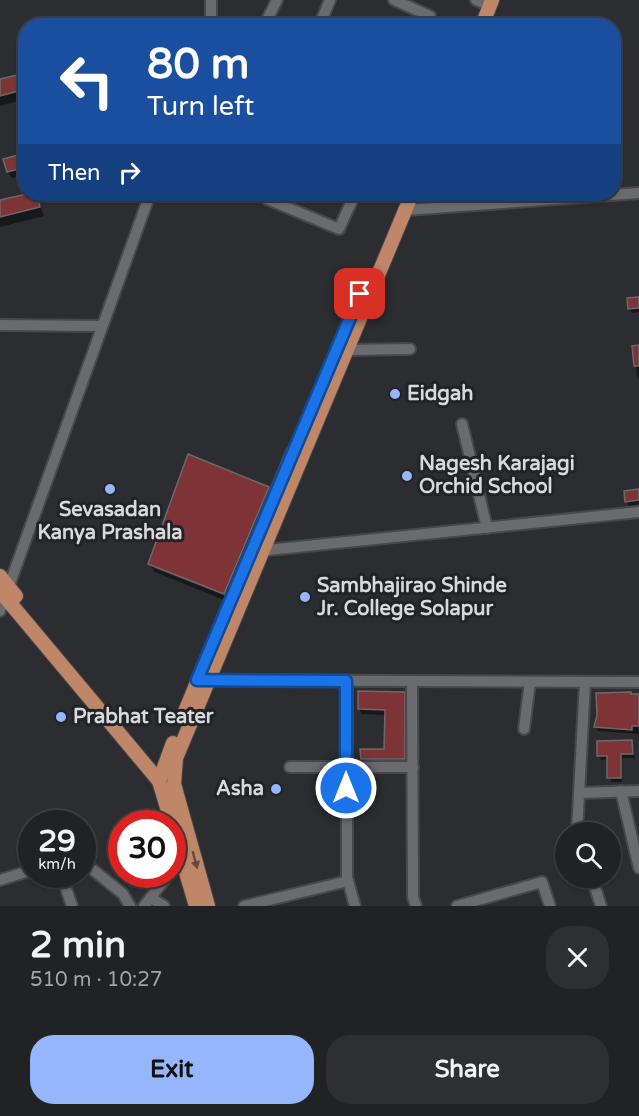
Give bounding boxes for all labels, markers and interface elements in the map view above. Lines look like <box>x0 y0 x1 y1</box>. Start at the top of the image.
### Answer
text: 80 m <box>147 39 249 90</box>
icon: left <box>48 42 126 120</box>
text: Turn left <box>147 90 254 123</box>
icon: right <box>113 156 146 189</box>
text: Then <box>48 160 101 186</box>
pin <box>334 268 385 319</box>
icon: arrive <box>343 277 376 310</box>
place label: Eidgah <box>407 382 473 406</box>
marker: Eidgah <box>388 387 402 401</box>
place label: Nagesh Karajagi Orchid School <box>419 452 575 499</box>
marker: Nagesh Karajagi Orchid School <box>400 469 414 483</box>
marker: Sevasadan Kanya Prashala <box>103 482 117 496</box>
place label: Sevasadan Kanya Prashala <box>37 498 183 545</box>
place label: Sambhajirao Shinde Jr. College Solapur <box>316 574 507 621</box>
marker: Sambhajirao Shinde Jr. College Solapur <box>298 590 312 604</box>
place label: Prabhat Teater <box>73 705 214 729</box>
marker: Prabhat Teater <box>54 710 68 724</box>
position arrow <box>314 756 378 820</box>
place label: Asha <box>216 777 264 801</box>
marker: Asha <box>269 782 283 796</box>
speed limit sign: 30 <box>108 810 186 888</box>
map controls <box>555 822 621 888</box>
button: search <box>555 822 621 888</box>
text: 29 <box>38 823 76 860</box>
one-way arrow <box>191 851 200 869</box>
text: km/h <box>38 855 76 873</box>
text: 2 min <box>30 924 126 967</box>
button: close <box>546 926 609 989</box>
text: 510 m · 10:27 <box>30 968 162 992</box>
button: Exit <box>30 1035 314 1104</box>
button: Share <box>326 1035 609 1104</box>

